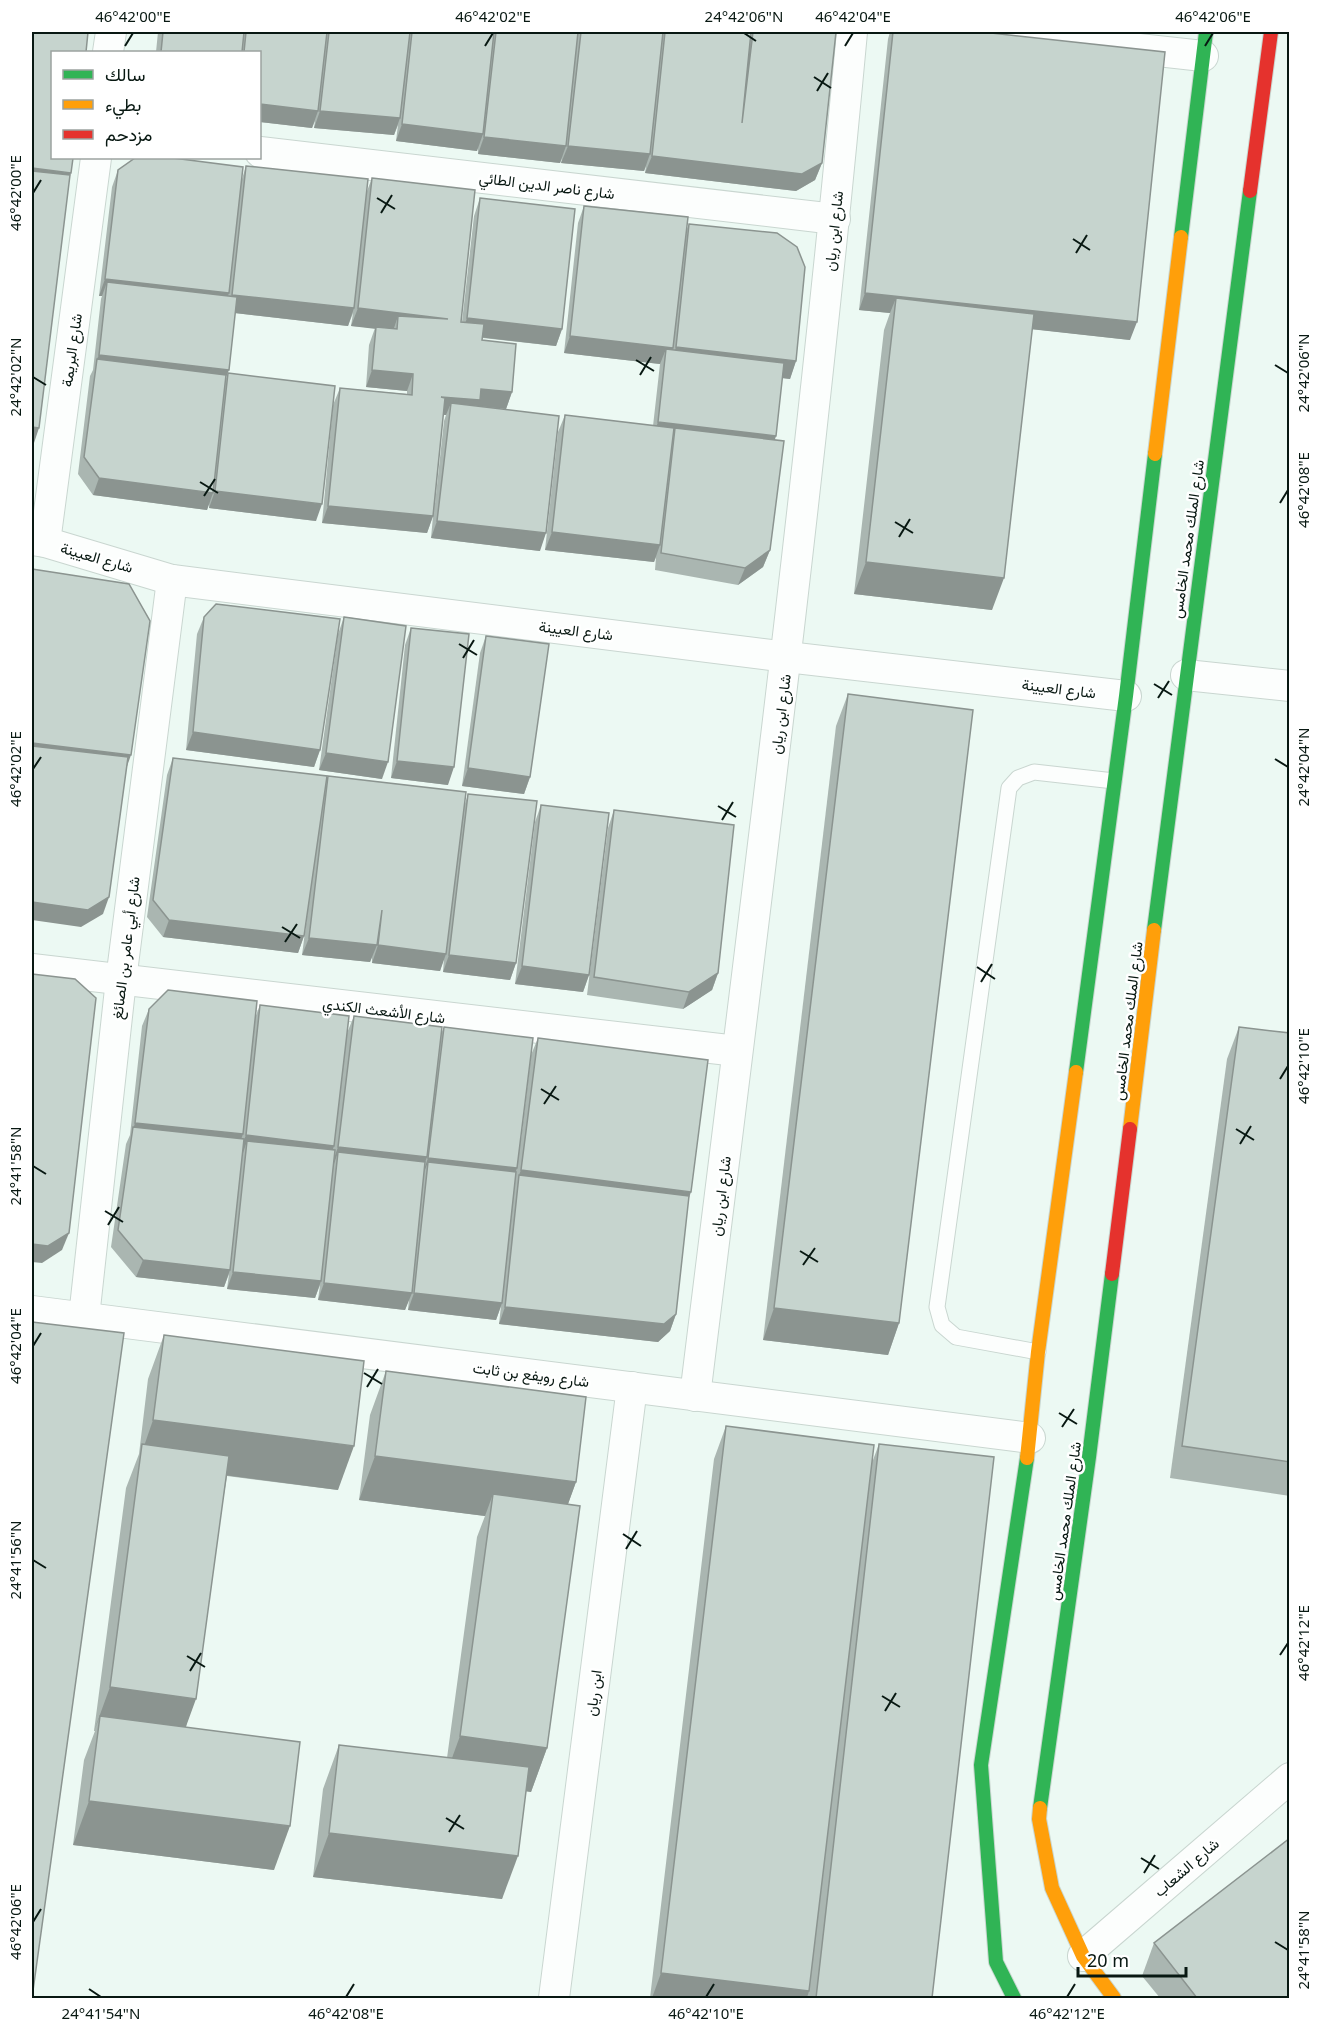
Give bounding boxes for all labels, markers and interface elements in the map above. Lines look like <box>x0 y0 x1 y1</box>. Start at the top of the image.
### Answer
text: 46°42'00"E <box>95 6 171 26</box>
text: 46°42'02"E <box>455 6 531 26</box>
text: 24°42'06"N <box>705 6 783 26</box>
text: 46°42'04"E <box>815 6 891 26</box>
text: 46°42'06"E <box>1175 6 1251 26</box>
legend <box>51 51 261 159</box>
text: سالك <box>105 62 145 86</box>
text: بطيء <box>105 92 141 120</box>
text: مزدحم <box>105 122 152 147</box>
text: 46°42'00"E <box>5 155 25 231</box>
street label: شارع ناصر الدين الطائي <box>478 167 616 207</box>
street label: شارع ابن ريان <box>819 190 849 272</box>
street label: شارع البريمة <box>56 312 88 388</box>
text: 24°42'06"N <box>1293 334 1313 412</box>
text: 24°42'02"N <box>5 338 25 416</box>
text: 46°42'08"E <box>1293 452 1313 528</box>
street label: شارع الملك محمد الخامس <box>1166 458 1210 620</box>
street label: شارع العيينة <box>58 537 136 579</box>
street label: شارع العيينة <box>537 616 614 646</box>
street label: شارع ابن ريان <box>765 673 797 755</box>
street label: شارع العيينة <box>1020 674 1097 704</box>
text: 24°42'04"N <box>1293 728 1313 806</box>
text: 46°42'02"E <box>5 731 25 807</box>
street label: شارع أبي عامر بن الصائغ <box>106 875 148 1021</box>
street label: شارع الملك محمد الخامس <box>1107 940 1149 1102</box>
street label: شارع الأشعث الكندي <box>321 993 447 1031</box>
text: 46°42'10"E <box>1293 1028 1313 1104</box>
text: 24°41'58"N <box>5 1127 25 1205</box>
street label: شارع ابن ريان <box>705 1155 737 1237</box>
text: 46°42'04"E <box>5 1308 25 1384</box>
street label: شارع رويفع بن ثابت <box>471 1357 590 1393</box>
street label: شارع الملك محمد الخامس <box>1043 1440 1087 1602</box>
text: 24°41'56"N <box>5 1521 25 1599</box>
text: 46°42'12"E <box>1293 1605 1313 1681</box>
street label: ابن ريان <box>580 1669 607 1717</box>
street label: شارع الشعاب <box>1149 1833 1224 1902</box>
text: 46°42'06"E <box>5 1884 25 1960</box>
text: 24°41'58"N <box>1293 1911 1313 1989</box>
scale bar <box>1078 1940 1186 1978</box>
text: 20 m <box>1087 1948 1129 1972</box>
text: 24°41'54"N <box>62 2003 140 2023</box>
text: 46°42'08"E <box>308 2003 384 2023</box>
text: 46°42'10"E <box>668 2003 744 2023</box>
text: 46°42'12"E <box>1029 2003 1105 2023</box>

